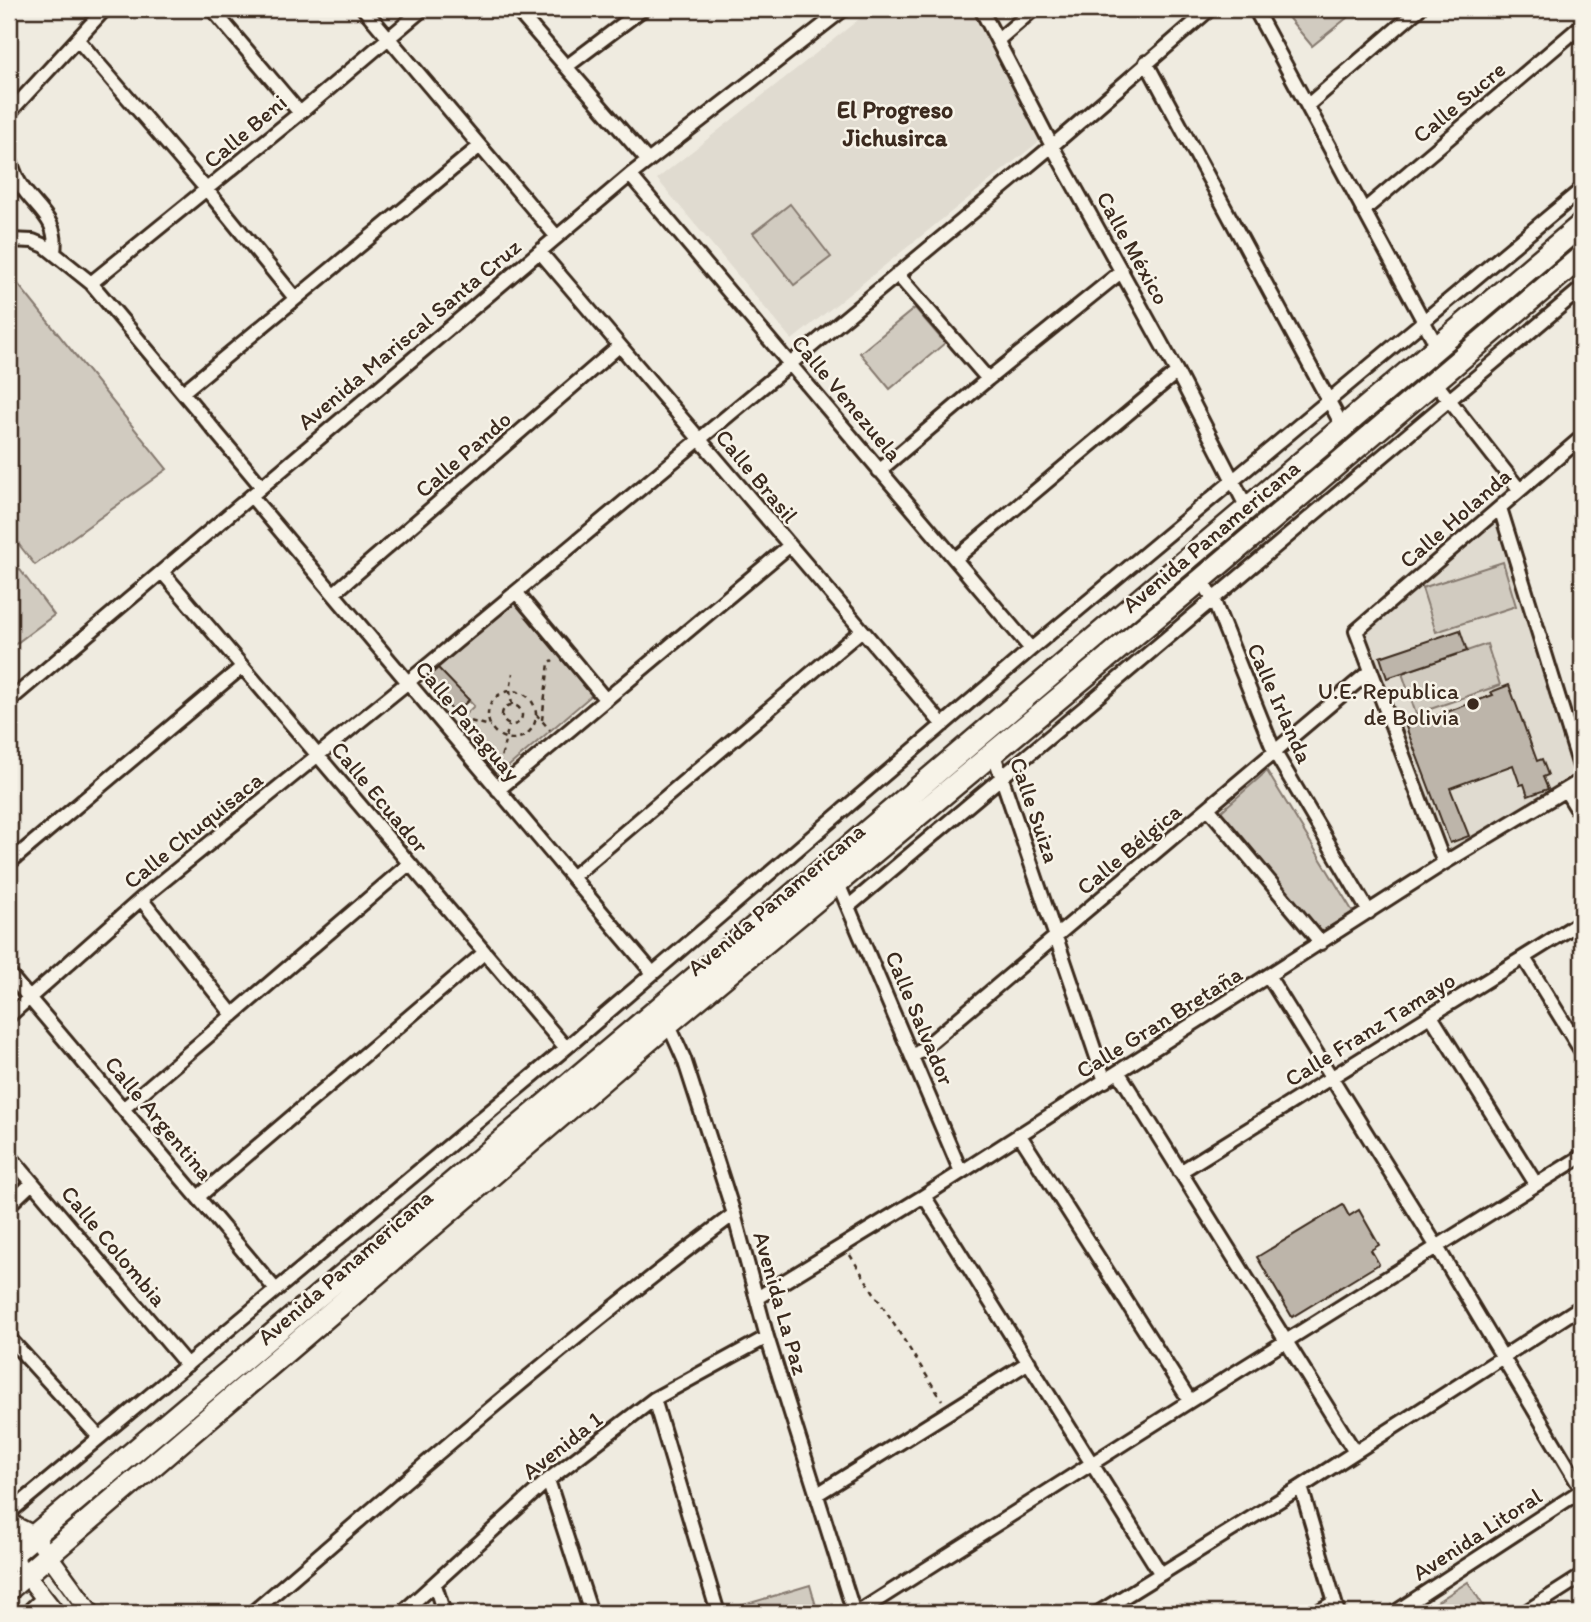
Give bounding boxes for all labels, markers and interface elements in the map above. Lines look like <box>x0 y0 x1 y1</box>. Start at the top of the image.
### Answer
street label: Calle Sucre <box>1407 55 1511 149</box>
street label: Calle Beni <box>198 88 292 174</box>
district label: El Progreso Jichusirca <box>837 95 953 152</box>
street label: Calle México <box>1090 186 1176 310</box>
street label: Avenida Mariscal Santa Cruz <box>292 232 527 436</box>
street label: Calle Venezuela <box>786 329 908 467</box>
street label: Calle Pando <box>409 405 517 503</box>
street label: Calle Brasil <box>710 423 805 529</box>
street label: Avenida Panamericana <box>1116 453 1306 619</box>
street label: Calle Holanda <box>1394 462 1516 574</box>
street label: Calle Irlanda <box>1241 638 1319 768</box>
street label: Calle Paraguay <box>409 655 527 787</box>
place label: U.E. Republica de Bolivia <box>1318 677 1459 731</box>
marker: U.E. Republica de Bolivia <box>1465 696 1481 712</box>
street label: Calle Ecuador <box>325 735 435 859</box>
street label: Calle Suiza <box>1004 754 1066 866</box>
street label: Calle Chuquisaca <box>118 765 268 895</box>
street label: Calle Bélgica <box>1071 797 1187 901</box>
street label: Avenida Panamericana <box>681 816 871 982</box>
street label: Calle Salvador <box>879 947 961 1089</box>
street label: Calle Gran Bretaña <box>1071 960 1247 1084</box>
street label: Calle Franz Tamayo <box>1280 965 1460 1093</box>
street label: Calle Argentina <box>99 1050 219 1186</box>
street label: Calle Colombia <box>55 1180 173 1312</box>
street label: Avenida Panamericana <box>252 1183 439 1351</box>
street label: Avenida La Paz <box>747 1228 815 1378</box>
street label: Avenida 1 <box>516 1405 608 1485</box>
street label: Avenida Litoral <box>1407 1481 1547 1586</box>

